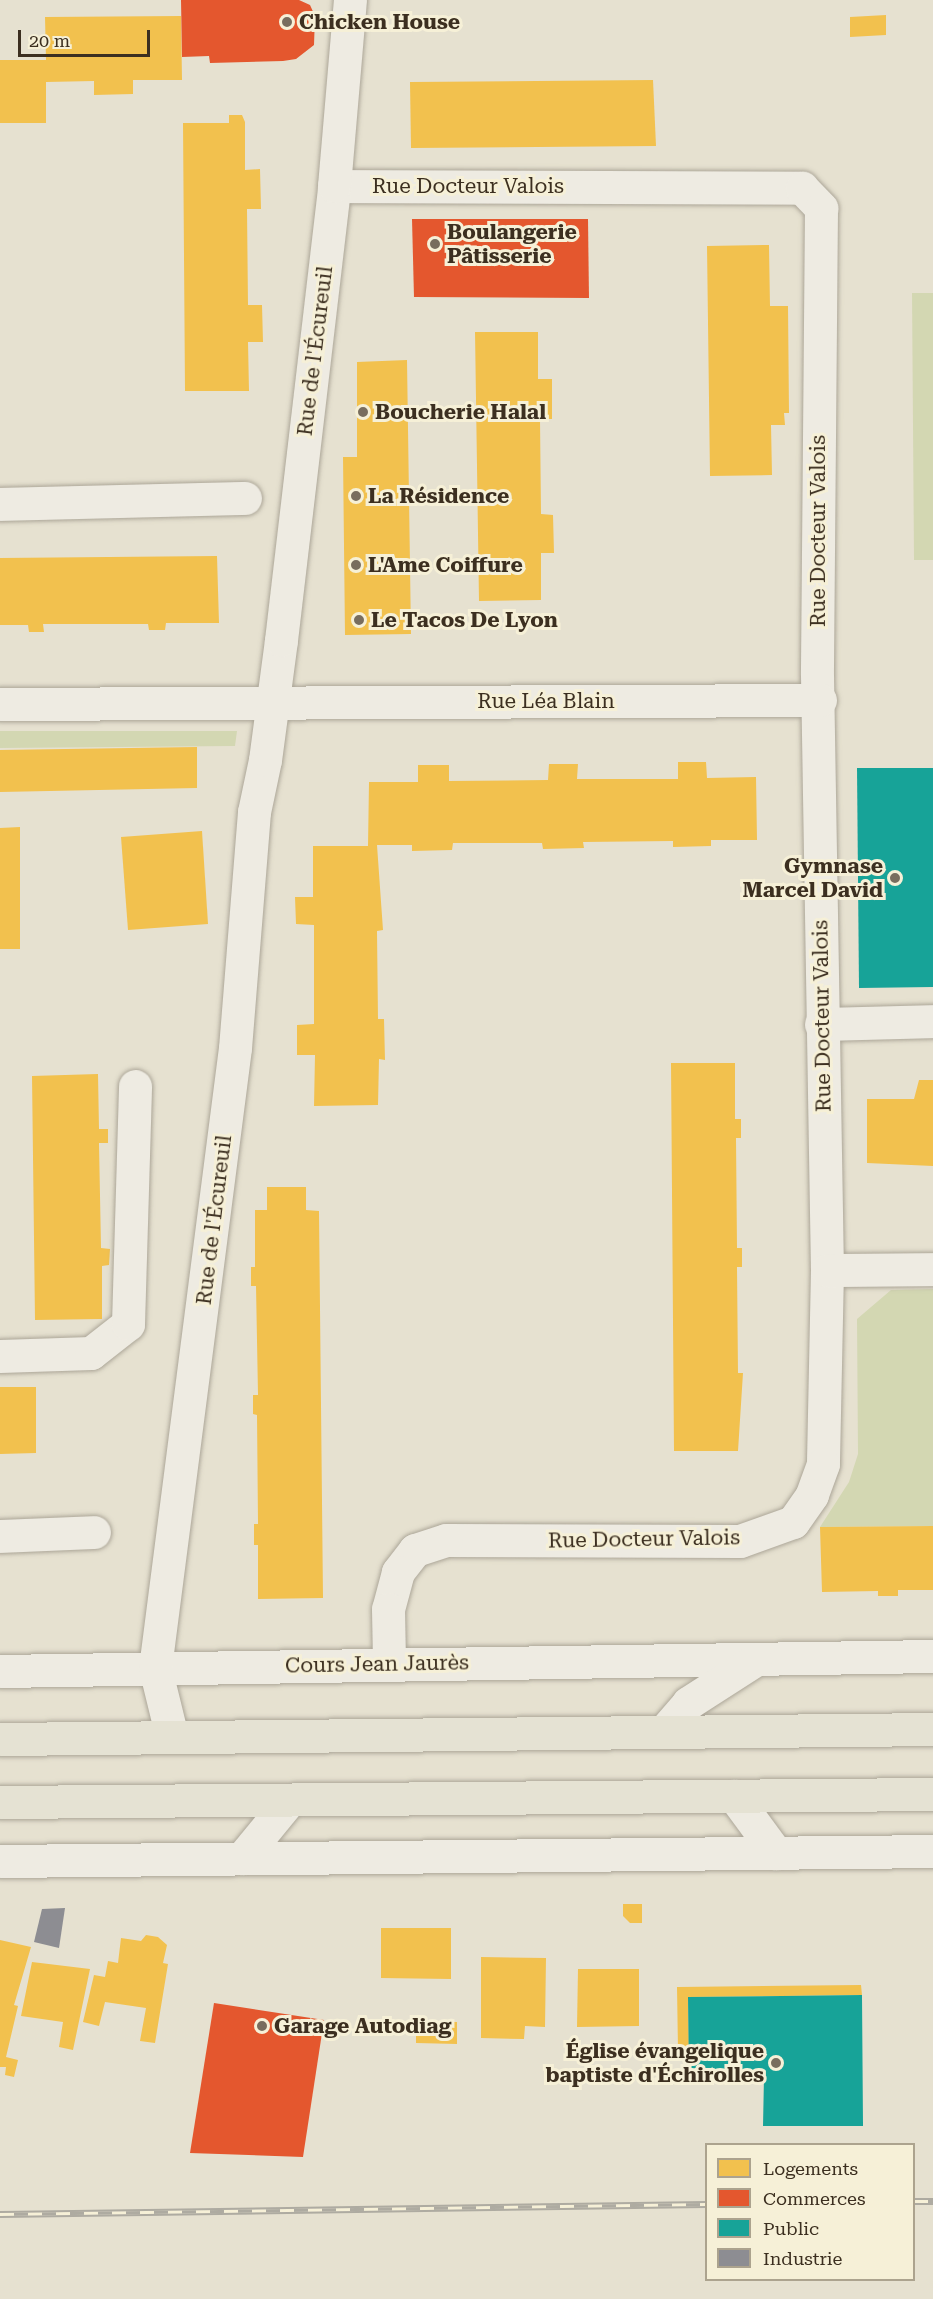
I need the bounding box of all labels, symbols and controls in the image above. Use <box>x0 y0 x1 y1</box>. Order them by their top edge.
place label: Chicken House <box>299 9 460 35</box>
marker: Chicken House <box>280 15 294 29</box>
scale bar <box>21 18 153 56</box>
text: 20 m <box>29 30 70 51</box>
street label: Rue Docteur Valois <box>372 173 564 199</box>
place label: Boulangerie Pâtisserie <box>447 219 577 269</box>
marker: Boulangerie Pâtisserie <box>428 237 442 251</box>
street label: Rue de l'Écureuil <box>292 265 338 437</box>
place label: Boucherie Halal <box>375 399 546 425</box>
marker: Boucherie Halal <box>356 405 370 419</box>
street label: Rue Docteur Valois <box>805 435 831 627</box>
place label: La Résidence <box>368 483 509 509</box>
marker: La Résidence <box>349 489 363 503</box>
place label: L'Ame Coiffure <box>368 552 523 578</box>
marker: L'Ame Coiffure <box>349 558 363 572</box>
place label: Le Tacos De Lyon <box>371 607 558 633</box>
marker: Le Tacos De Lyon <box>352 613 366 627</box>
street label: Rue Léa Blain <box>477 688 615 714</box>
place label: Gymnase Marcel David <box>742 853 883 903</box>
marker: Gymnase Marcel David <box>888 871 902 885</box>
street label: Rue Docteur Valois <box>808 920 836 1112</box>
street label: Rue de l'Écureuil <box>191 1134 237 1306</box>
street label: Rue Docteur Valois <box>548 1525 740 1553</box>
street label: Cours Jean Jaurès <box>285 1650 469 1678</box>
place label: Garage Autodiag <box>274 2013 452 2039</box>
marker: Garage Autodiag <box>255 2019 269 2033</box>
place label: Église évangelique baptiste d'Échirolles <box>545 2038 764 2088</box>
marker: Église évangelique baptiste d'Échirolles <box>769 2056 783 2070</box>
legend <box>705 2143 915 2281</box>
text: Logements <box>763 2158 858 2179</box>
text: Commerces <box>763 2188 865 2209</box>
text: Public <box>763 2218 819 2239</box>
text: Industrie <box>763 2248 842 2269</box>

